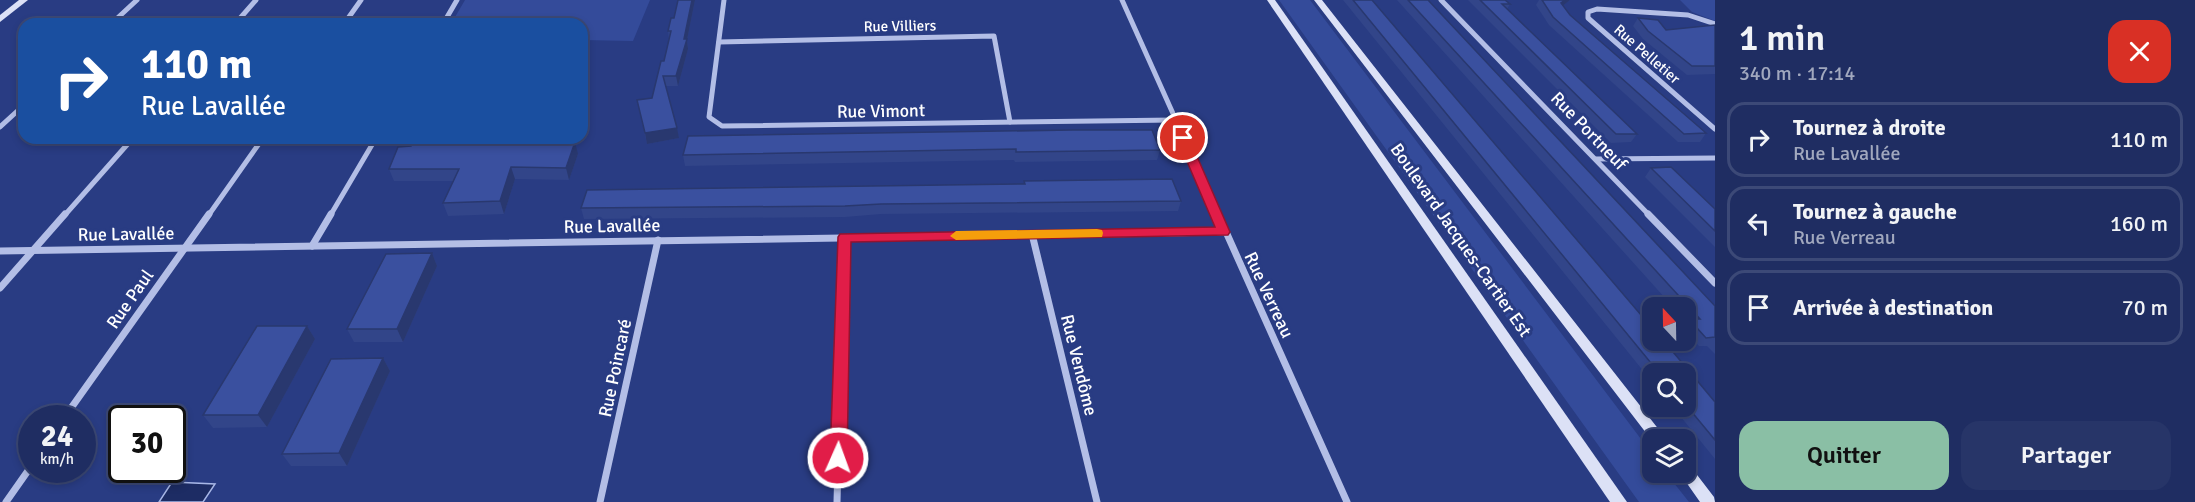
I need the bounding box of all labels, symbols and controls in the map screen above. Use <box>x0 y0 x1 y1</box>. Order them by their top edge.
street label: Rue Villiers <box>864 16 937 36</box>
text: 1 min <box>1739 16 1825 61</box>
street label: Rue Pelletier <box>1610 20 1684 88</box>
button: close <box>2108 20 2171 83</box>
text: 110 m <box>141 39 252 90</box>
icon: right <box>42 42 120 120</box>
text: 340 m · 17:14 <box>1739 61 1855 86</box>
street label: Rue Portneuf <box>1546 87 1632 175</box>
text: Rue Lavallée <box>141 90 286 123</box>
street label: Rue Vimont <box>837 99 925 123</box>
pin <box>1157 112 1208 163</box>
text: Tournez à droite <box>1793 114 1946 141</box>
icon: arrive <box>1166 121 1199 154</box>
icon: right <box>1742 123 1775 156</box>
text: 110 m <box>2110 126 2168 153</box>
street label: Boulevard Jacques-Cartier Est <box>1386 139 1536 341</box>
text: Rue Lavallée <box>1793 141 1901 166</box>
text: Tournez à gauche <box>1793 198 1957 225</box>
icon: left <box>1742 207 1775 240</box>
text: 160 m <box>2110 210 2168 237</box>
street label: Rue Lavallée <box>563 214 661 238</box>
street label: Rue Lavallée <box>77 222 175 246</box>
text: Rue Verreau <box>1793 225 1896 250</box>
street label: Rue Verreau <box>1239 248 1299 342</box>
street label: Rue Paul <box>102 265 158 333</box>
icon: arrive <box>1742 291 1775 324</box>
text: Arrivée à destination <box>1793 294 1993 321</box>
text: 70 m <box>2122 294 2168 321</box>
north arrow <box>1642 297 1696 351</box>
map controls <box>1642 297 1696 483</box>
street label: Rue Vendôme <box>1056 312 1102 418</box>
street label: Rue Poincaré <box>594 317 636 419</box>
button: search <box>1642 363 1696 417</box>
speed limit sign: 30 <box>108 405 186 483</box>
text: 24 <box>41 418 73 455</box>
button: Quitter <box>1739 421 1949 490</box>
button: Partager <box>1961 421 2171 490</box>
position arrow <box>806 426 870 490</box>
button: layers <box>1642 429 1696 483</box>
text: km/h <box>40 450 74 468</box>

